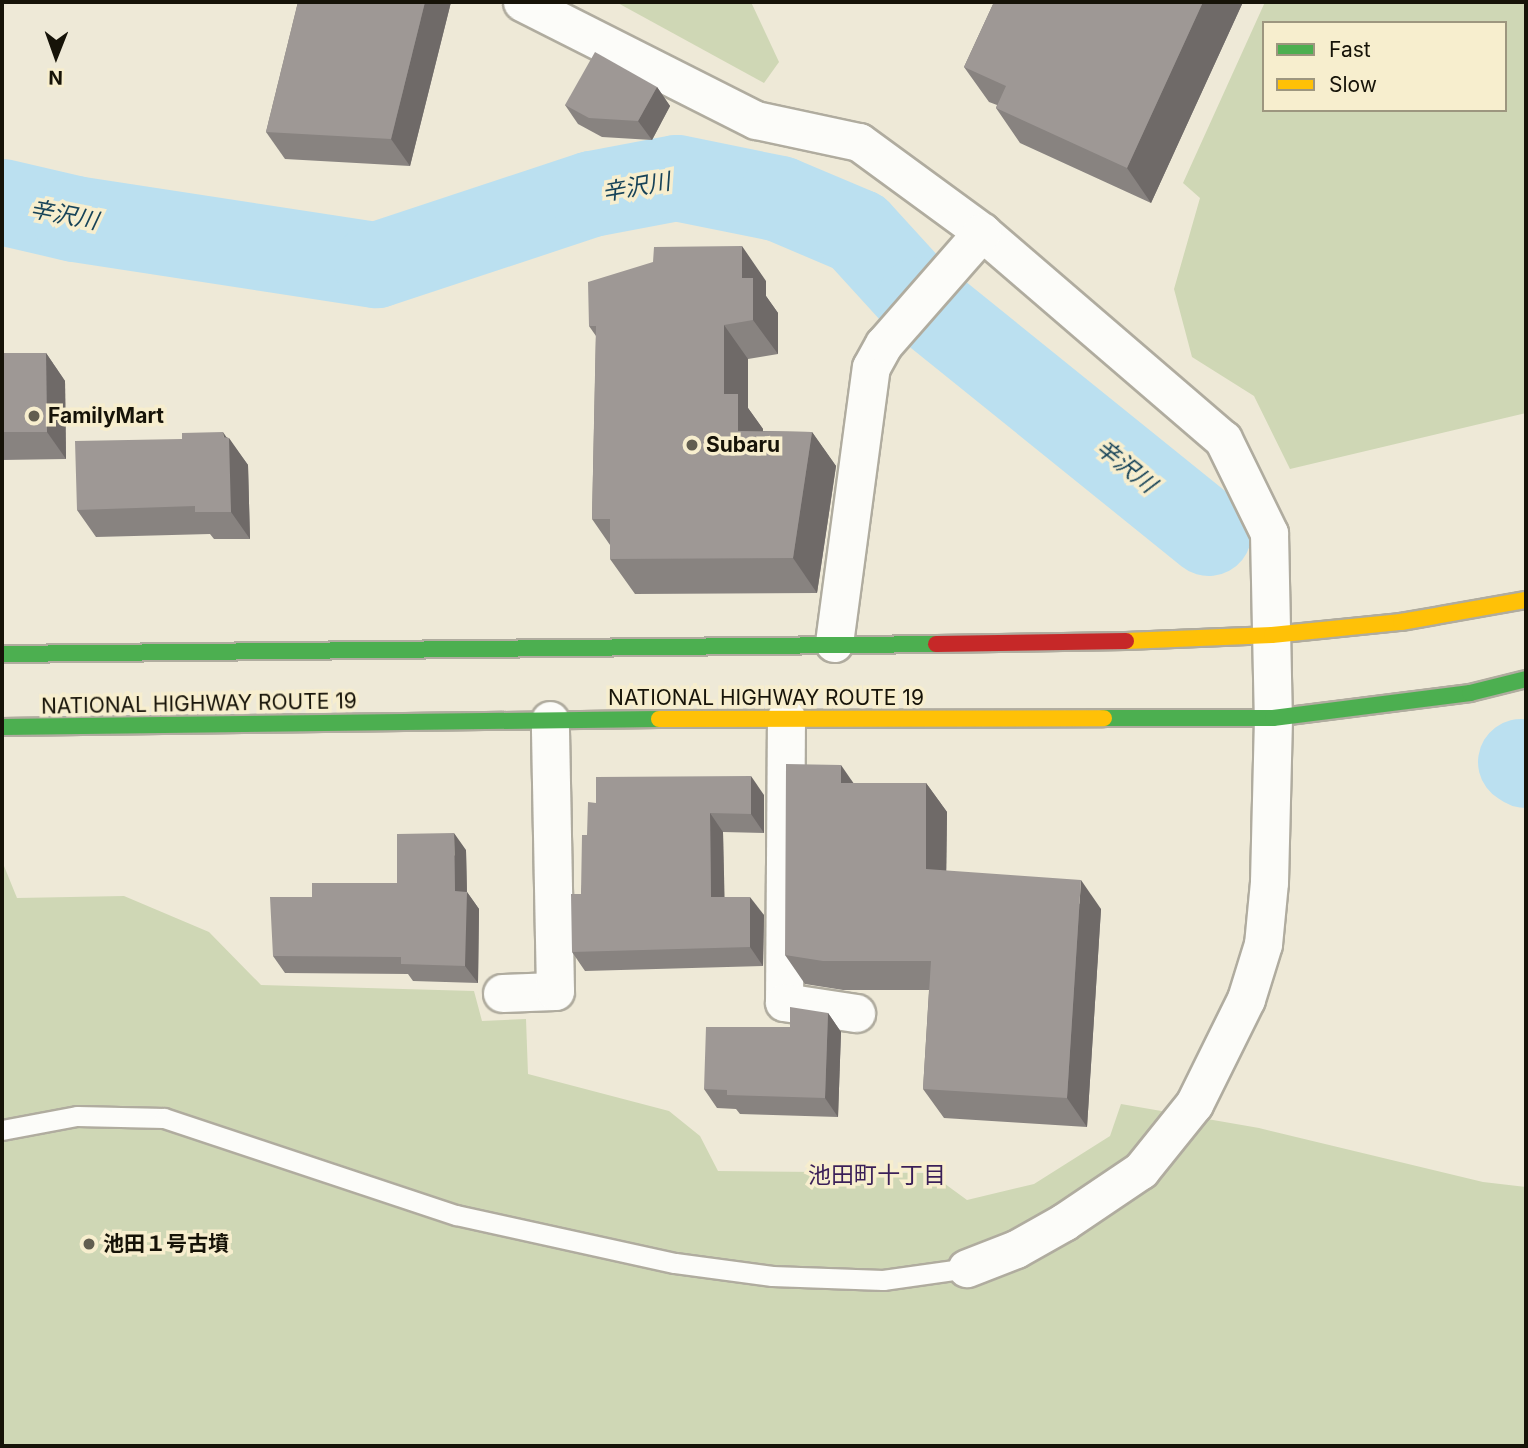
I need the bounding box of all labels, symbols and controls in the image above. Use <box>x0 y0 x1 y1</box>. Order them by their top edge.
north arrow <box>21 21 91 91</box>
legend <box>1262 21 1507 112</box>
text: Fast <box>1329 37 1371 62</box>
text: N <box>48 66 63 89</box>
text: Slow <box>1329 72 1377 97</box>
water label: 辛沢川 <box>600 167 672 207</box>
water label: 辛沢川 <box>28 195 100 235</box>
place label: FamilyMart <box>48 403 164 429</box>
marker: FamilyMart <box>26 408 42 424</box>
place label: Subaru <box>706 432 780 458</box>
water label: 辛沢川 <box>1091 434 1161 498</box>
marker: Subaru <box>684 437 700 453</box>
street label: NATIONAL HIGHWAY ROUTE 19 <box>608 685 924 711</box>
street label: NATIONAL HIGHWAY ROUTE 19 <box>41 689 357 719</box>
district label: 池田町十丁目 <box>808 1161 946 1189</box>
place label: 池田１号古墳 <box>103 1231 229 1257</box>
marker: 池田１号古墳 <box>81 1236 97 1252</box>

